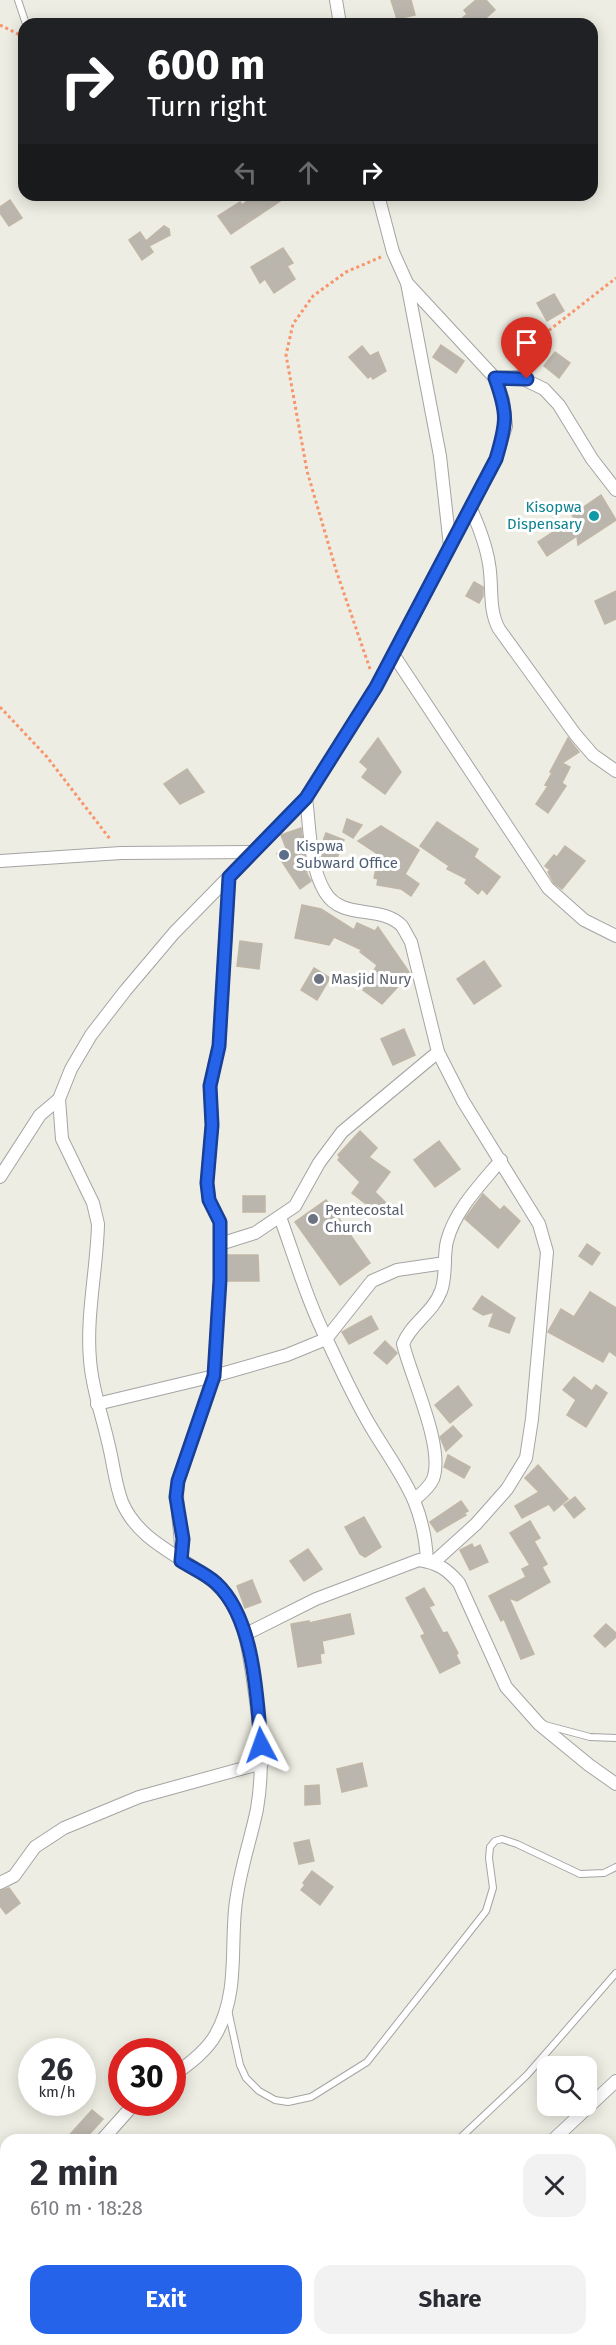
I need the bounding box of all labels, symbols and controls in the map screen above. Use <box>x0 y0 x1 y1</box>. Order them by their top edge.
text: 600 m <box>147 40 265 90</box>
icon: right <box>48 42 126 120</box>
text: Turn right <box>147 91 267 123</box>
icon: left <box>229 156 262 189</box>
icon: ahead <box>292 156 325 189</box>
icon: right <box>355 156 388 189</box>
pin <box>501 317 552 379</box>
icon: arrive <box>510 326 543 359</box>
place label: Kisopwa Dispensary <box>507 498 583 533</box>
marker: Kisopwa Dispensary <box>587 509 601 523</box>
place label: Kispwa Subward Office <box>296 837 398 872</box>
marker: Kispwa Subward Office <box>277 848 291 862</box>
place label: Masjid Nury <box>331 970 412 988</box>
marker: Masjid Nury <box>312 972 326 986</box>
place label: Pentecostal Church <box>325 1201 405 1236</box>
marker: Pentecostal Church <box>306 1212 320 1226</box>
position arrow <box>229 1713 293 1777</box>
speed limit sign: 30 <box>108 2038 186 2116</box>
text: 26 <box>41 2052 73 2088</box>
map controls <box>537 2056 597 2116</box>
button: search <box>537 2056 597 2116</box>
text: km/h <box>38 2083 76 2101</box>
text: 2 min <box>30 2151 119 2195</box>
button: close <box>523 2154 586 2217</box>
text: 610 m · 18:28 <box>30 2196 143 2220</box>
button: Exit <box>30 2265 302 2334</box>
button: Share <box>314 2265 586 2334</box>

